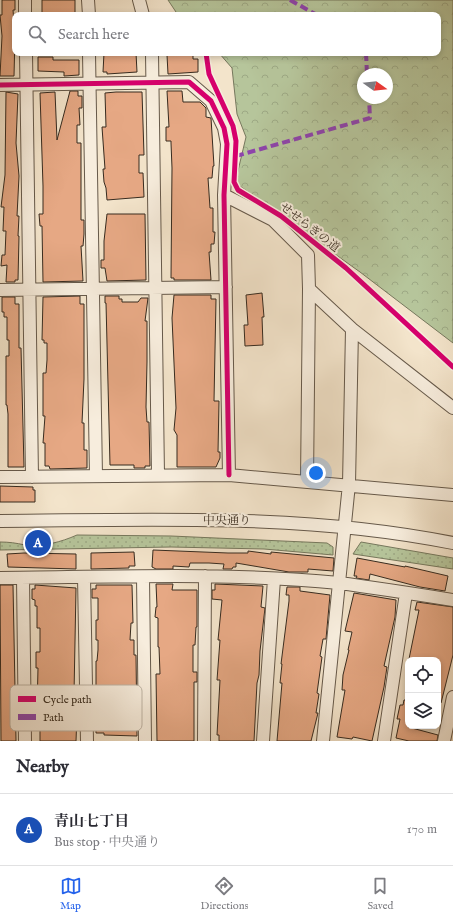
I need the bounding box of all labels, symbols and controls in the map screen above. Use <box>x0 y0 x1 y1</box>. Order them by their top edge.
search box <box>12 12 441 56</box>
icon: search <box>26 23 48 45</box>
text: Search here <box>58 25 129 44</box>
north arrow <box>357 68 393 104</box>
street label: せせらぎの道 <box>277 199 343 255</box>
your location <box>306 463 326 483</box>
street label: 中央通り <box>203 513 251 528</box>
pin: A <box>25 528 51 558</box>
map controls <box>405 657 441 729</box>
button: locate <box>405 657 441 693</box>
legend <box>10 685 142 731</box>
text: Cycle path <box>43 693 92 707</box>
button: layers <box>405 693 441 729</box>
text: Path <box>43 711 64 725</box>
text: Nearby <box>16 757 69 778</box>
text: 青山七丁目 <box>54 812 129 831</box>
text: A <box>25 821 33 838</box>
text: 170 m <box>407 821 437 838</box>
text: Bus stop · 中央通り <box>54 834 160 851</box>
tab: Map <box>60 875 82 913</box>
tab: Directions <box>201 875 248 913</box>
tab: Saved <box>367 875 393 913</box>

